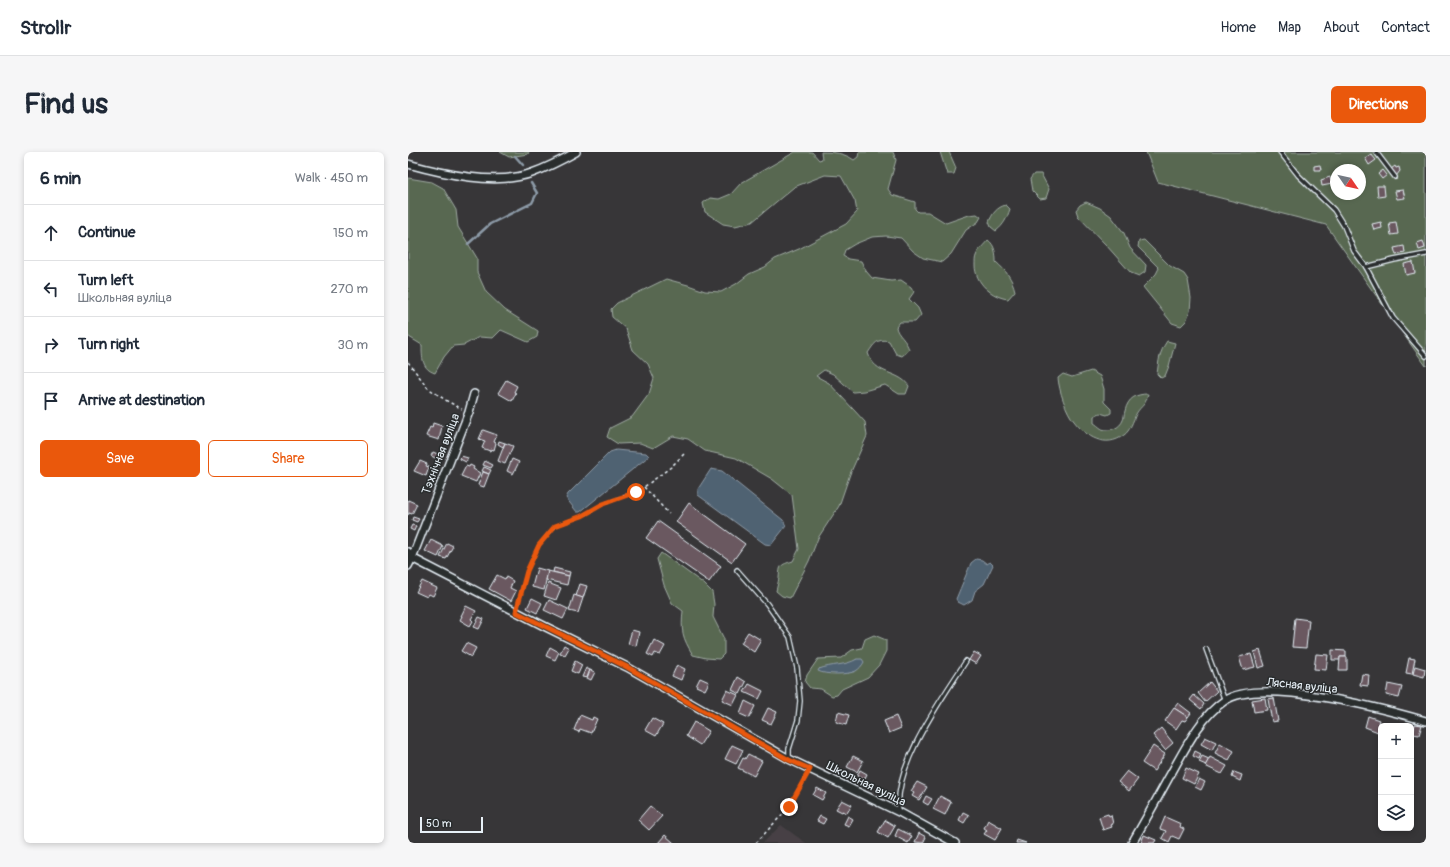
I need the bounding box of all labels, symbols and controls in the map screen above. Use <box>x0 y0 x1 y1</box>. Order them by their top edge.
text: Strollr <box>20 16 71 40</box>
text: Home <box>1221 19 1256 36</box>
text: Map <box>1278 19 1301 36</box>
text: About <box>1323 19 1359 36</box>
text: Contact <box>1381 19 1430 36</box>
button: Directions <box>1331 86 1426 123</box>
text: Find us <box>24 87 108 122</box>
north arrow <box>1330 164 1366 200</box>
text: 6 min <box>40 168 81 189</box>
text: Walk · 450 m <box>295 170 368 186</box>
icon: ahead <box>40 222 62 244</box>
text: Continue <box>78 223 136 242</box>
text: 150 m <box>333 225 368 241</box>
text: Turn left <box>78 271 134 290</box>
icon: left <box>40 278 62 300</box>
text: 270 m <box>331 281 368 297</box>
text: Школьная вуліца <box>78 290 172 306</box>
icon: right <box>40 334 62 356</box>
text: Turn right <box>78 335 139 354</box>
text: 30 m <box>338 337 368 353</box>
icon: arrive <box>40 390 62 412</box>
text: Arrive at destination <box>78 391 205 410</box>
street label: Тэхнічная вуліца <box>419 411 464 497</box>
button: Save <box>40 440 200 477</box>
button: Share <box>208 440 368 477</box>
route start <box>627 483 645 501</box>
street label: Лясная вуліца <box>1265 675 1339 697</box>
map controls <box>1378 723 1414 831</box>
button: + <box>1378 723 1414 759</box>
street label: Школьная вуліца <box>824 758 909 810</box>
button: − <box>1378 759 1414 795</box>
button: layers <box>1378 795 1414 831</box>
route end <box>780 798 798 816</box>
scale bar <box>420 815 483 834</box>
text: 50 m <box>426 817 452 830</box>

